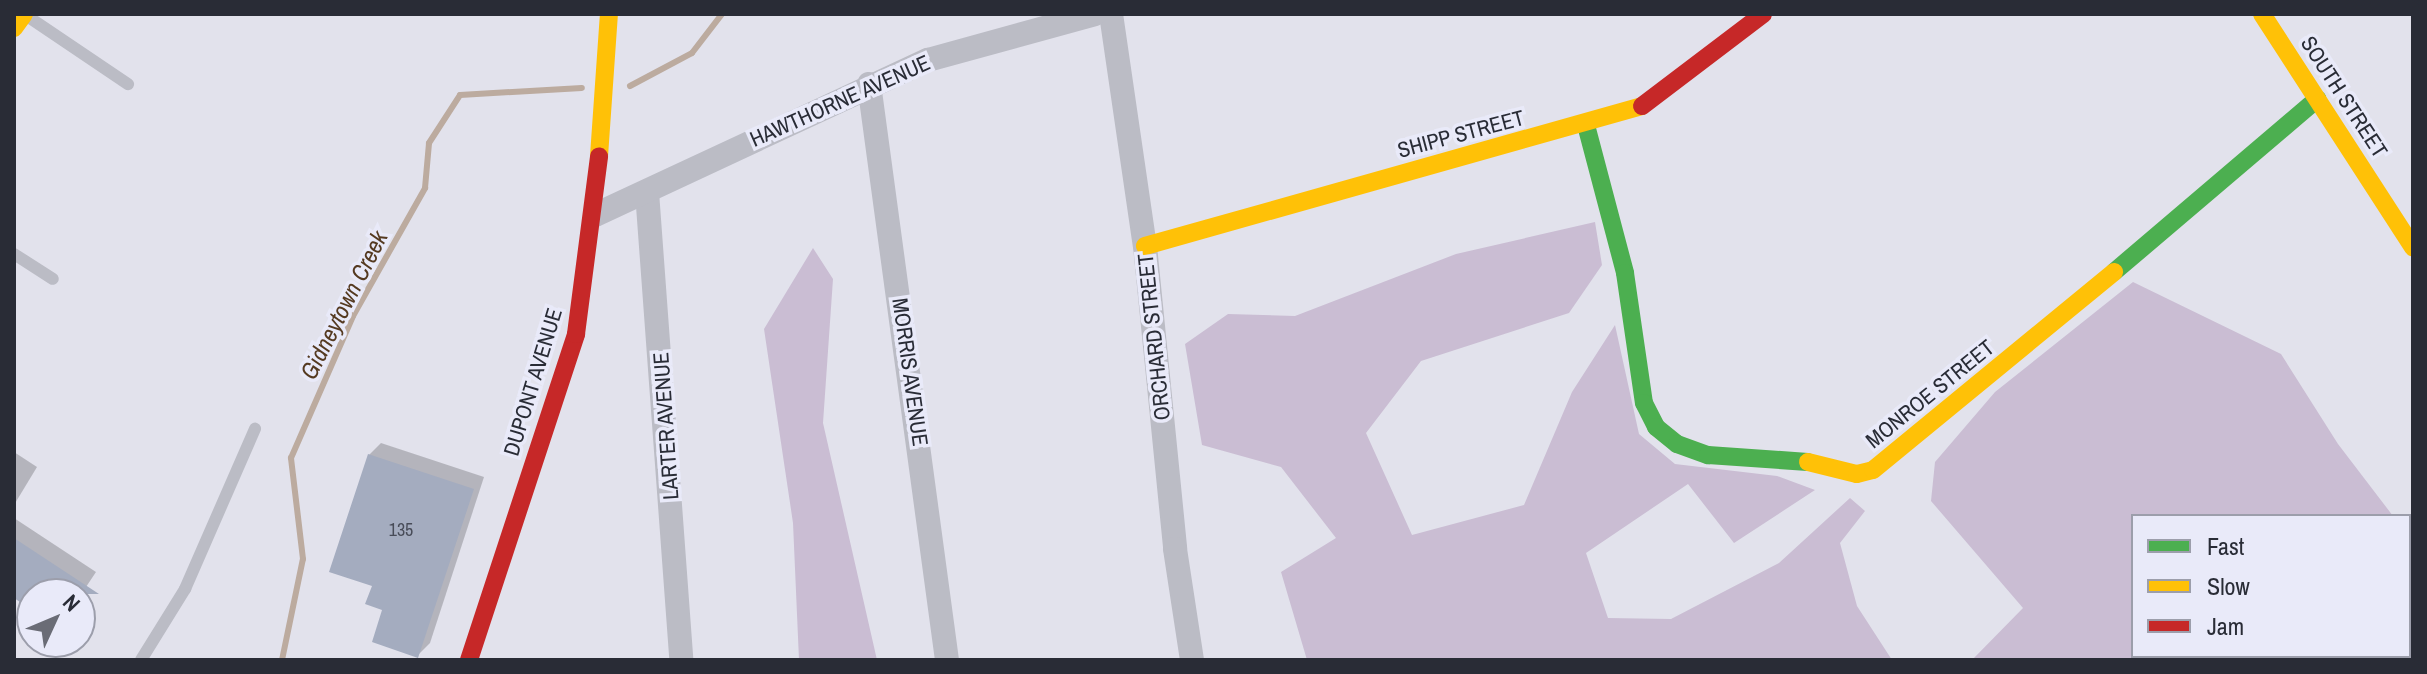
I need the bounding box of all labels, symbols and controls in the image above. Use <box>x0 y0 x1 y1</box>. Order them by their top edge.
street label: SOUTH STREET <box>2295 31 2393 163</box>
street label: HAWTHORNE AVENUE <box>745 49 935 153</box>
street label: SHIPP STREET <box>1395 104 1527 164</box>
water label: Gidneytown Creek <box>294 226 394 384</box>
street label: ORCHARD STREET <box>1132 252 1176 422</box>
street label: MORRIS AVENUE <box>886 296 934 448</box>
street label: DUPONT AVENUE <box>498 304 568 460</box>
street label: MONROE STREET <box>1861 334 1999 454</box>
street label: LARTER AVENUE <box>648 351 684 501</box>
legend <box>2131 514 2411 658</box>
house number: 135 <box>389 519 413 541</box>
text: Fast <box>2207 530 2244 562</box>
text: Slow <box>2207 570 2250 602</box>
north arrow <box>16 578 96 658</box>
text: N <box>57 588 87 618</box>
text: Jam <box>2207 610 2244 642</box>

